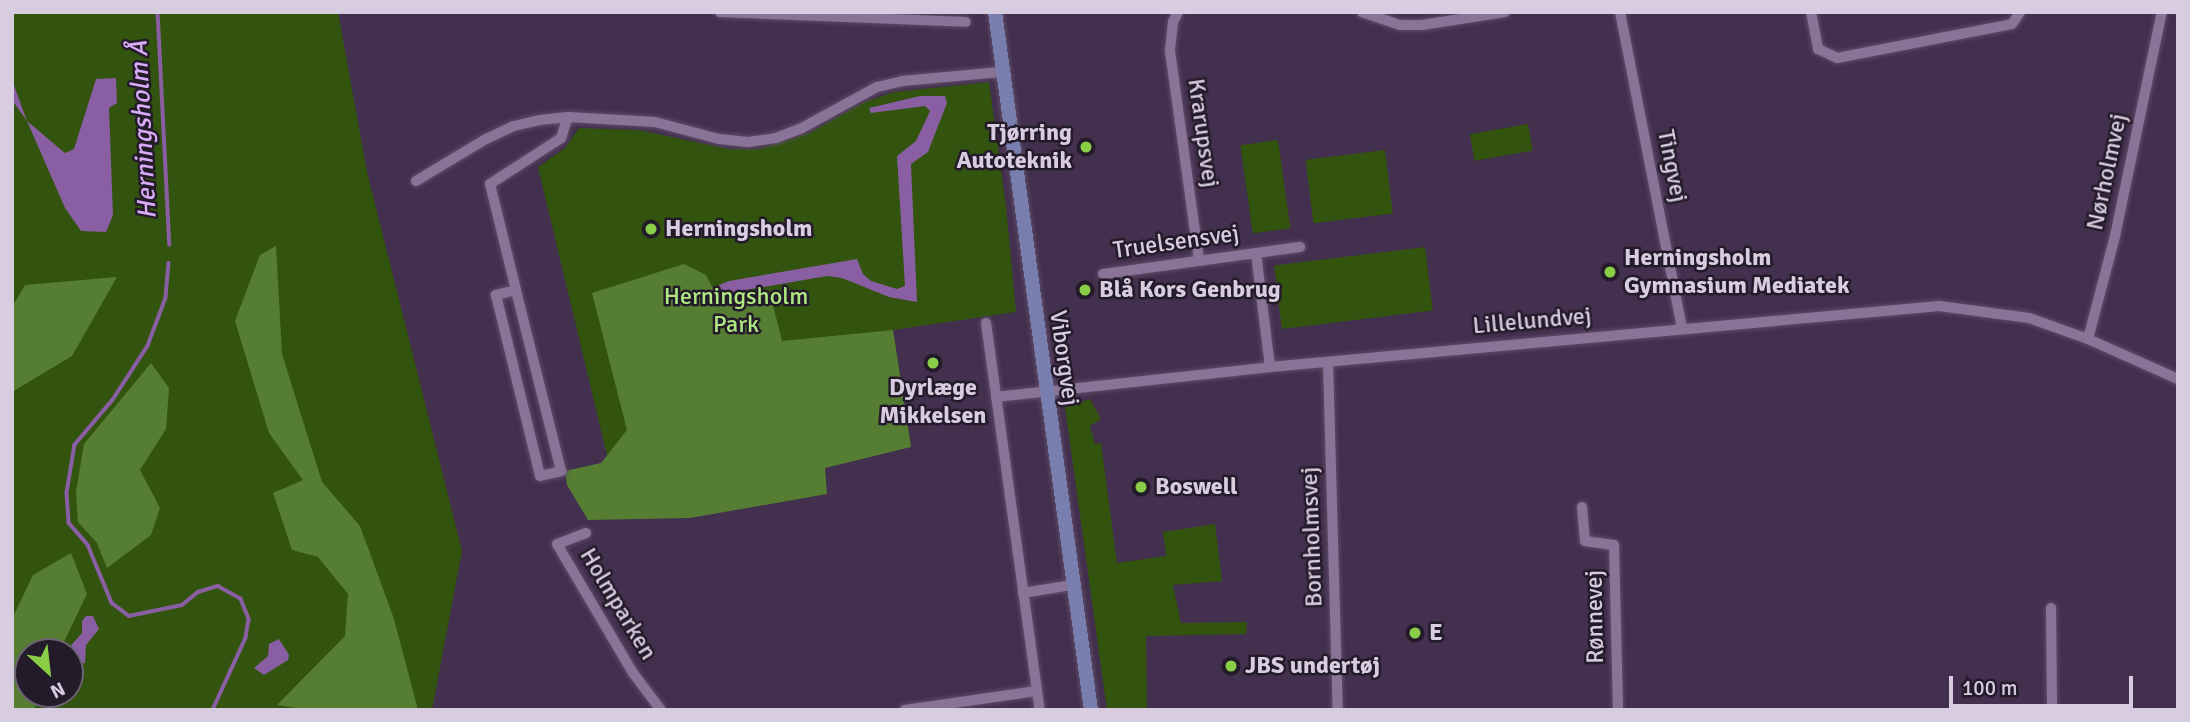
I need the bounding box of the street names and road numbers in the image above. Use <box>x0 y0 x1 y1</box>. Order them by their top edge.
street label: Krarupsvej <box>1181 77 1225 189</box>
street label: Nørholmvej <box>2081 111 2133 233</box>
street label: Tingvej <box>1651 127 1693 205</box>
street label: Truelsensvej <box>1111 219 1241 265</box>
street label: Lillelundvej <box>1471 301 1593 341</box>
street label: Viborgvej <box>1043 308 1085 408</box>
street label: Bornholmsvej <box>1295 466 1329 608</box>
street label: Holmparken <box>573 543 663 665</box>
street label: Rønnevej <box>1580 570 1610 664</box>

